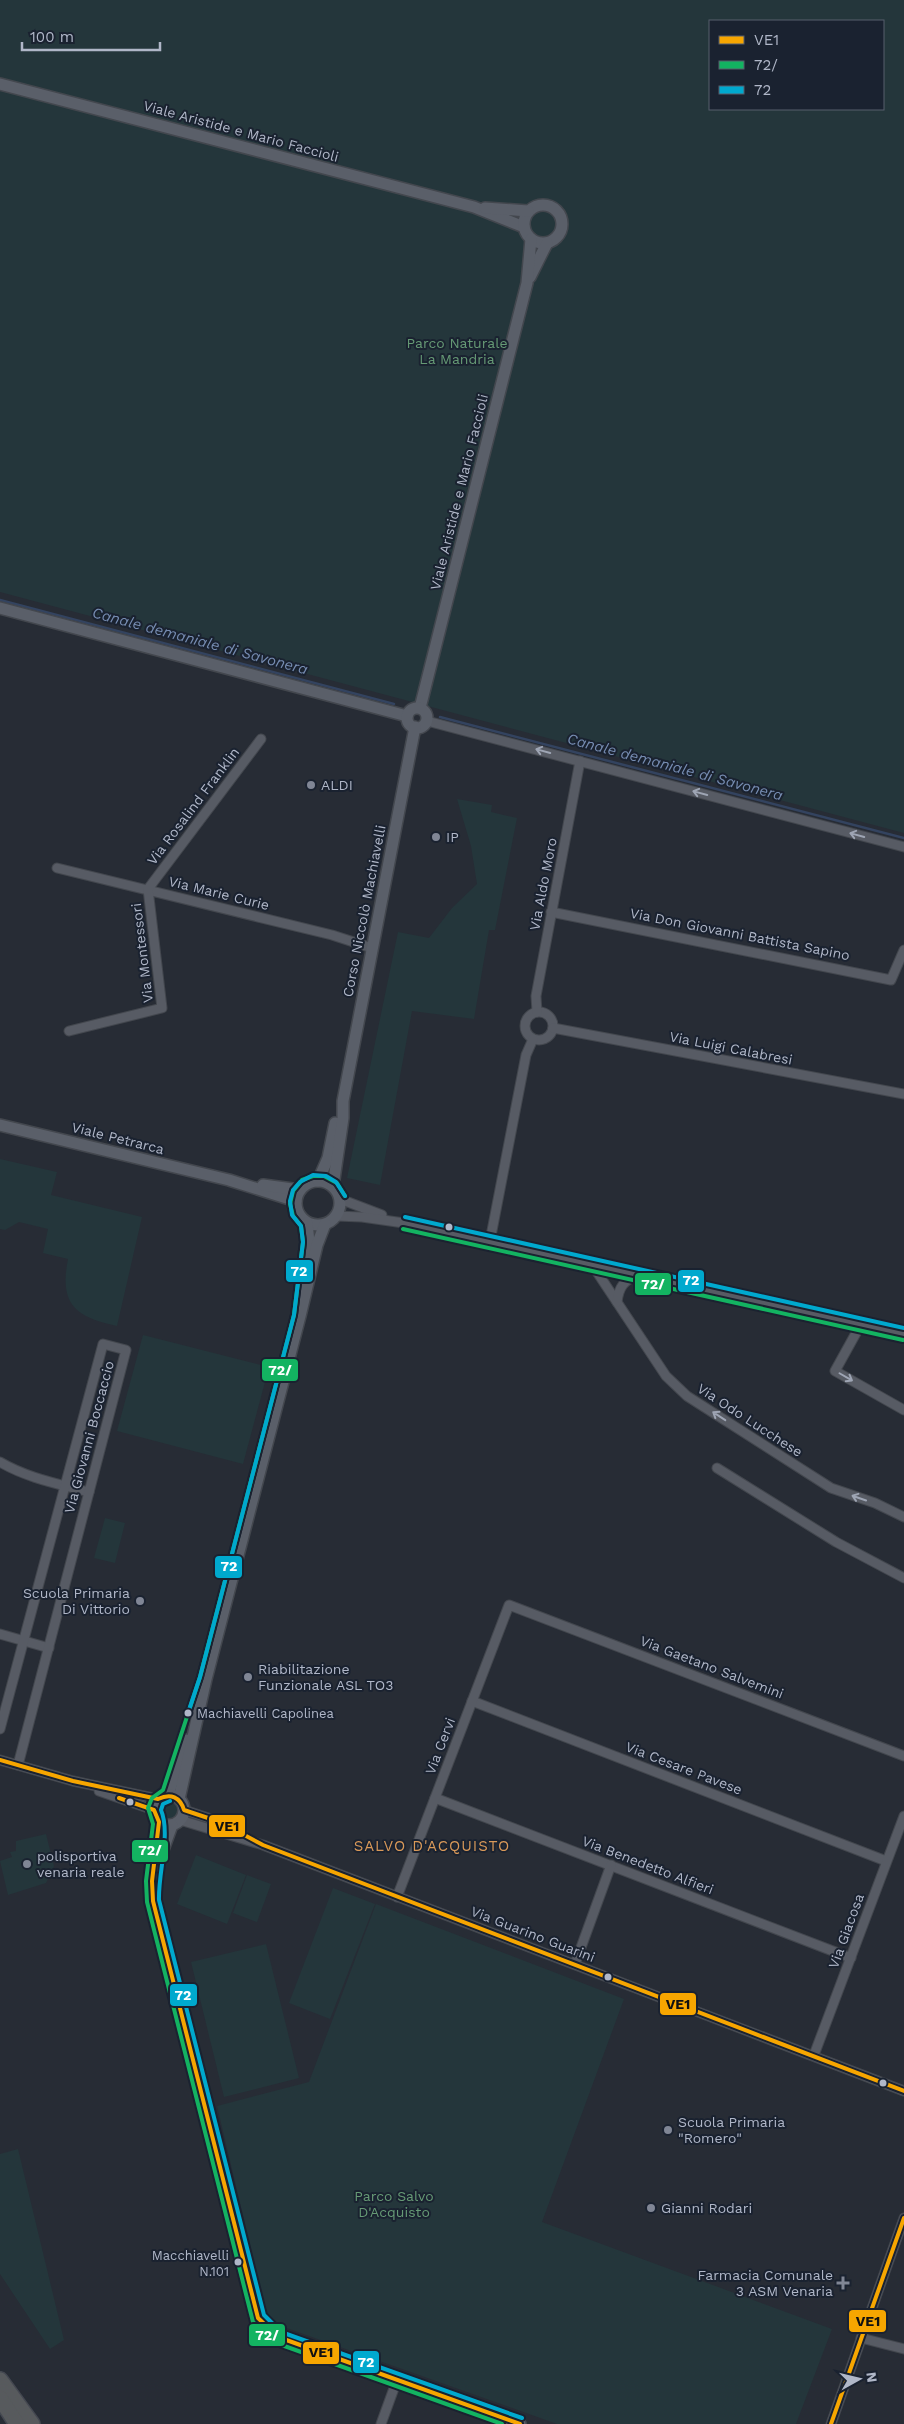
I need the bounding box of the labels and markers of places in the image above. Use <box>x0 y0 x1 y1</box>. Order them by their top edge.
place label: ALDI <box>321 777 353 793</box>
marker: ALDI <box>305 779 317 791</box>
place label: IP <box>446 829 459 845</box>
marker: IP <box>430 831 442 843</box>
unlabelled marker <box>444 1222 454 1232</box>
place label: Scuola Primaria Di Vittorio <box>23 1585 130 1617</box>
marker: Scuola Primaria Di Vittorio <box>134 1595 146 1607</box>
place label: Riabilitazione Funzionale ASL TO3 <box>258 1661 393 1693</box>
marker: Riabilitazione Funzionale ASL TO3 <box>242 1671 254 1683</box>
place label: Machiavelli Capolinea <box>197 1706 335 1721</box>
marker: Machiavelli Capolinea <box>183 1708 193 1718</box>
unlabelled marker <box>125 1797 135 1807</box>
place label: polisportiva venaria reale <box>37 1848 125 1880</box>
marker: polisportiva venaria reale <box>21 1858 33 1870</box>
unlabelled marker <box>603 1972 613 1982</box>
unlabelled marker <box>878 2078 888 2088</box>
place label: Scuola Primaria "Romero" <box>678 2114 785 2146</box>
marker: Scuola Primaria "Romero" <box>662 2124 674 2136</box>
place label: Gianni Rodari <box>661 2200 752 2216</box>
marker: Gianni Rodari <box>645 2202 657 2214</box>
place label: Macchiavelli N.101 <box>152 2248 229 2279</box>
marker: Macchiavelli N.101 <box>233 2257 243 2267</box>
place label: Farmacia Comunale 3 ASM Venaria <box>697 2267 833 2299</box>
marker: Farmacia Comunale 3 ASM Venaria <box>837 2277 849 2289</box>

